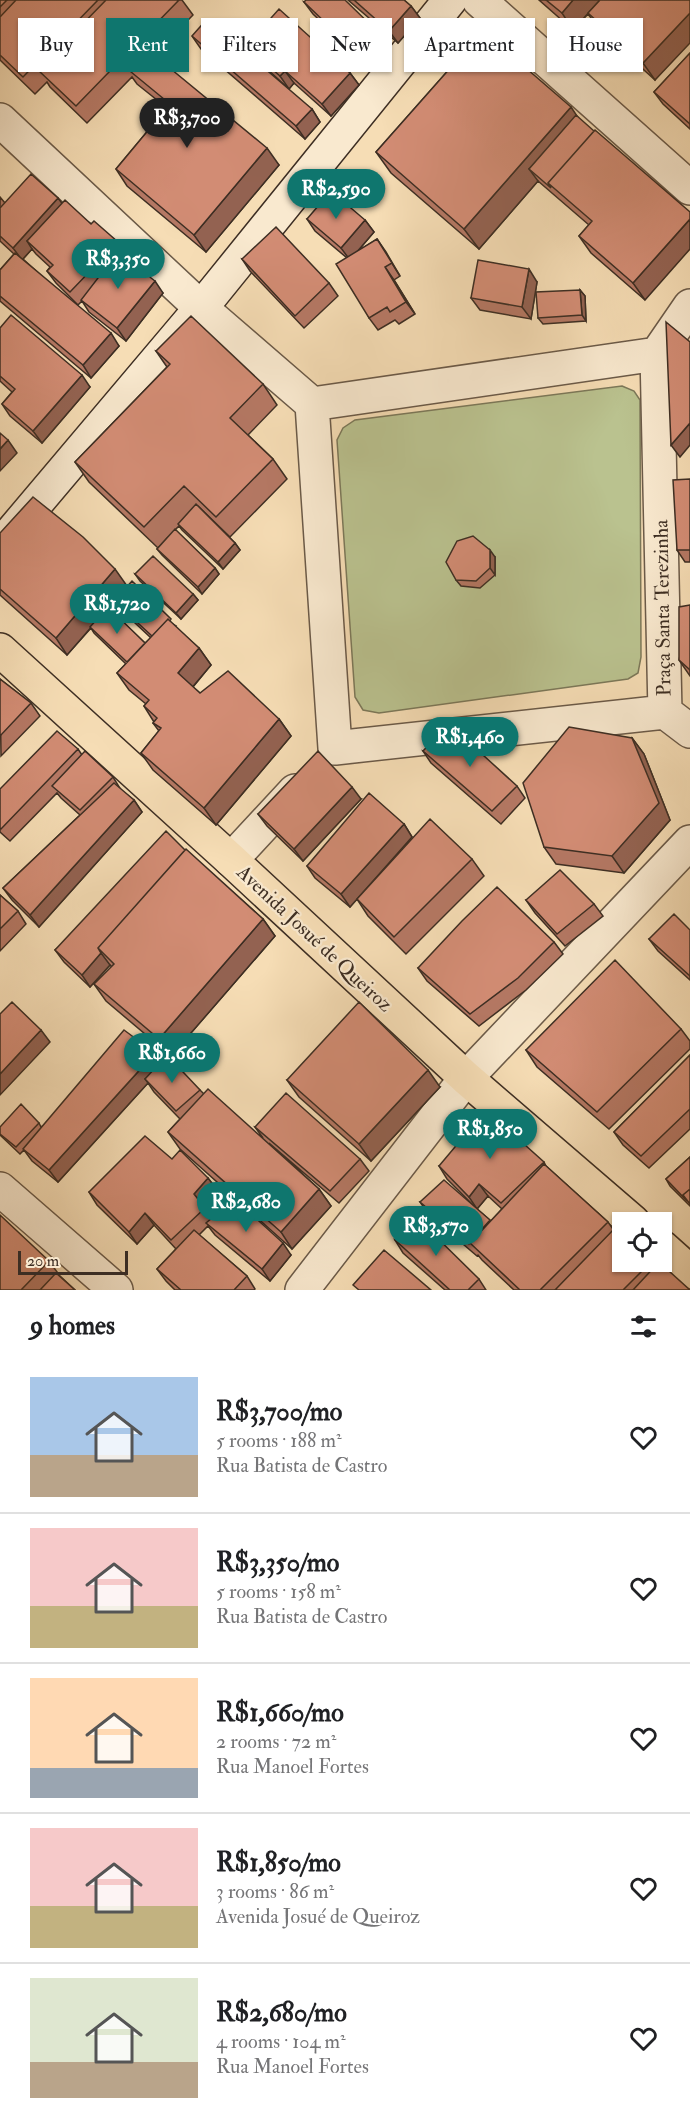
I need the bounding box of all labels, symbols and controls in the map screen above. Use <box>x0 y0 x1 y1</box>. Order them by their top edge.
chip: Buy <box>18 18 94 72</box>
chip: Rent <box>106 18 189 72</box>
chip: Filters <box>201 18 298 72</box>
chip: New <box>310 18 392 72</box>
chip: Apartment <box>404 18 535 72</box>
chip: House <box>547 18 643 72</box>
pin: R$3,700 <box>132 98 242 149</box>
text: R$3,700 <box>154 105 220 130</box>
pin: R$2,590 <box>281 169 391 220</box>
text: R$2,590 <box>301 176 371 201</box>
pin: R$3,350 <box>63 239 173 290</box>
text: R$3,350 <box>86 246 150 271</box>
street label: Praça Santa Terezinha <box>648 519 677 697</box>
pin: R$1,720 <box>62 584 172 635</box>
text: R$1,720 <box>84 591 150 616</box>
pin: R$1,460 <box>415 717 525 768</box>
text: R$1,460 <box>435 724 505 749</box>
street label: Avenida Josué de Queiroz <box>231 859 398 1017</box>
pin: R$1,660 <box>117 1033 227 1084</box>
text: R$1,660 <box>138 1040 206 1065</box>
pin: R$1,850 <box>435 1109 545 1160</box>
text: R$1,850 <box>457 1116 523 1141</box>
pin: R$2,680 <box>191 1182 301 1233</box>
text: R$2,680 <box>211 1189 281 1214</box>
pin: R$3,570 <box>381 1206 491 1257</box>
map controls <box>612 1212 672 1272</box>
button: locate <box>612 1212 672 1272</box>
text: R$3,570 <box>403 1213 469 1238</box>
scale bar <box>18 1248 128 1276</box>
text: 20 m <box>27 1251 59 1271</box>
text: 9 homes <box>30 1310 115 1342</box>
icon: filters <box>627 1310 660 1343</box>
text: R$3,700/mo <box>216 1396 342 1428</box>
icon: home <box>78 1401 150 1473</box>
icon: heart <box>627 1421 660 1454</box>
text: 5 rooms · 188 m² <box>216 1428 342 1453</box>
text: Rua Batista de Castro <box>216 1453 387 1478</box>
text: R$3,350/mo <box>216 1547 339 1579</box>
icon: home <box>78 1552 150 1624</box>
icon: heart <box>627 1572 660 1605</box>
text: 5 rooms · 158 m² <box>216 1579 341 1604</box>
text: Rua Batista de Castro <box>216 1604 387 1629</box>
text: R$1,660/mo <box>216 1697 344 1729</box>
icon: home <box>78 1702 150 1774</box>
icon: heart <box>627 1722 660 1755</box>
text: 2 rooms · 72 m² <box>216 1729 336 1754</box>
text: Rua Manoel Fortes <box>216 1754 369 1779</box>
text: R$1,850/mo <box>216 1847 341 1879</box>
icon: home <box>78 1852 150 1924</box>
icon: heart <box>627 1872 660 1905</box>
text: 3 rooms · 86 m² <box>216 1879 334 1904</box>
text: Avenida Josué de Queiroz <box>216 1904 420 1929</box>
text: R$2,680/mo <box>216 1997 347 2029</box>
icon: home <box>78 2002 150 2074</box>
icon: heart <box>627 2022 660 2055</box>
text: 4 rooms · 104 m² <box>216 2029 346 2054</box>
text: Rua Manoel Fortes <box>216 2054 369 2079</box>

